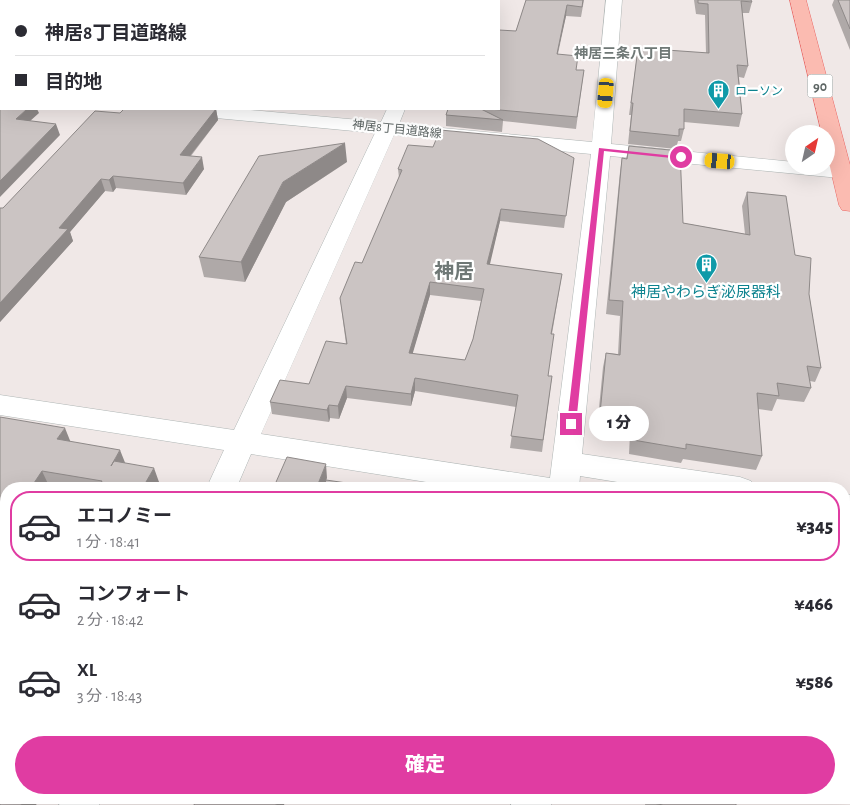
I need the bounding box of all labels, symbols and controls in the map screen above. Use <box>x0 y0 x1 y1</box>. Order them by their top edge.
text: 神居8丁目道路線 <box>45 24 187 43</box>
district label: 神居三条八丁目 <box>574 45 672 61</box>
text: 目的地 <box>45 73 102 92</box>
road number: 90 <box>808 74 832 98</box>
car <box>597 77 614 109</box>
building icon: ローソン <box>707 79 731 110</box>
place label: ローソン <box>735 85 783 97</box>
street label: 神居8丁目道路線 <box>352 117 442 140</box>
north arrow <box>785 125 835 175</box>
map controls <box>785 125 835 175</box>
route start <box>670 146 692 168</box>
car <box>704 152 735 170</box>
building icon: 神居やわらぎ泌尿器科 <box>694 252 718 283</box>
district label: 神居 <box>434 260 474 282</box>
place label: 神居やわらぎ泌尿器科 <box>631 284 781 300</box>
callout: 1 分 <box>588 406 648 442</box>
route end <box>560 413 582 435</box>
text: 1 分 <box>607 415 631 431</box>
icon: car <box>17 504 62 549</box>
text: エコノミー <box>77 507 172 526</box>
text: ¥345 <box>796 517 833 536</box>
text: 1 分 · 18:41 <box>77 534 140 550</box>
icon: car <box>17 582 62 627</box>
text: コンフォート <box>77 585 190 604</box>
text: ¥466 <box>794 595 833 614</box>
text: 2 分 · 18:42 <box>77 612 144 628</box>
icon: car <box>17 660 62 705</box>
text: XL <box>77 661 97 680</box>
text: ¥586 <box>795 673 833 692</box>
text: 3 分 · 18:43 <box>77 688 142 704</box>
button: 確定 <box>15 736 835 794</box>

